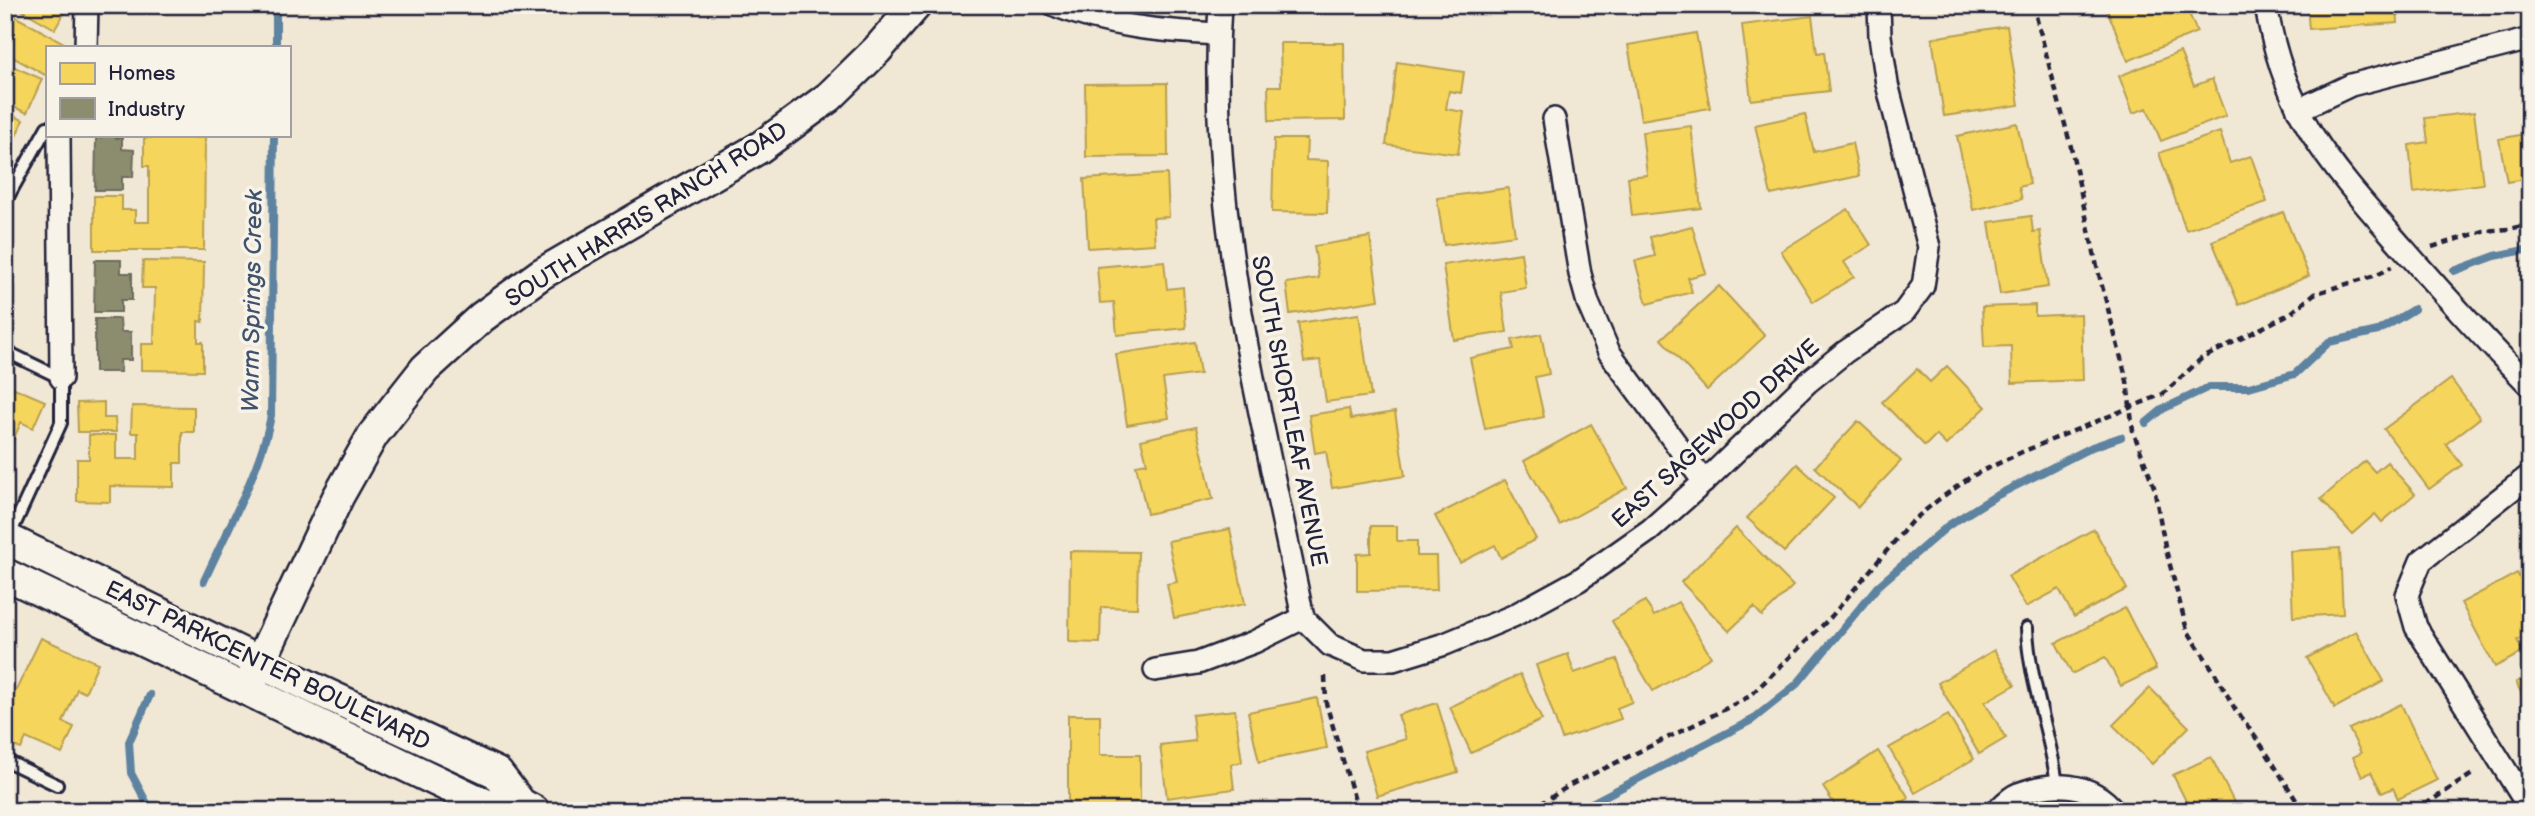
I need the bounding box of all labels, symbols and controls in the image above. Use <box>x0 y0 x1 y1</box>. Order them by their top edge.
legend <box>46 46 290 136</box>
text: Homes <box>108 61 176 86</box>
text: Industry <box>108 97 186 122</box>
street label: SOUTH HARRIS RANCH ROAD <box>500 116 793 313</box>
water label: Warm Springs Creek <box>236 188 269 413</box>
street label: SOUTH SHORTLEAF AVENUE <box>1245 253 1333 569</box>
street label: EAST SAGEWOOD DRIVE <box>1606 333 1825 534</box>
street label: EAST PARKCENTER BOULEVARD <box>101 575 435 757</box>

